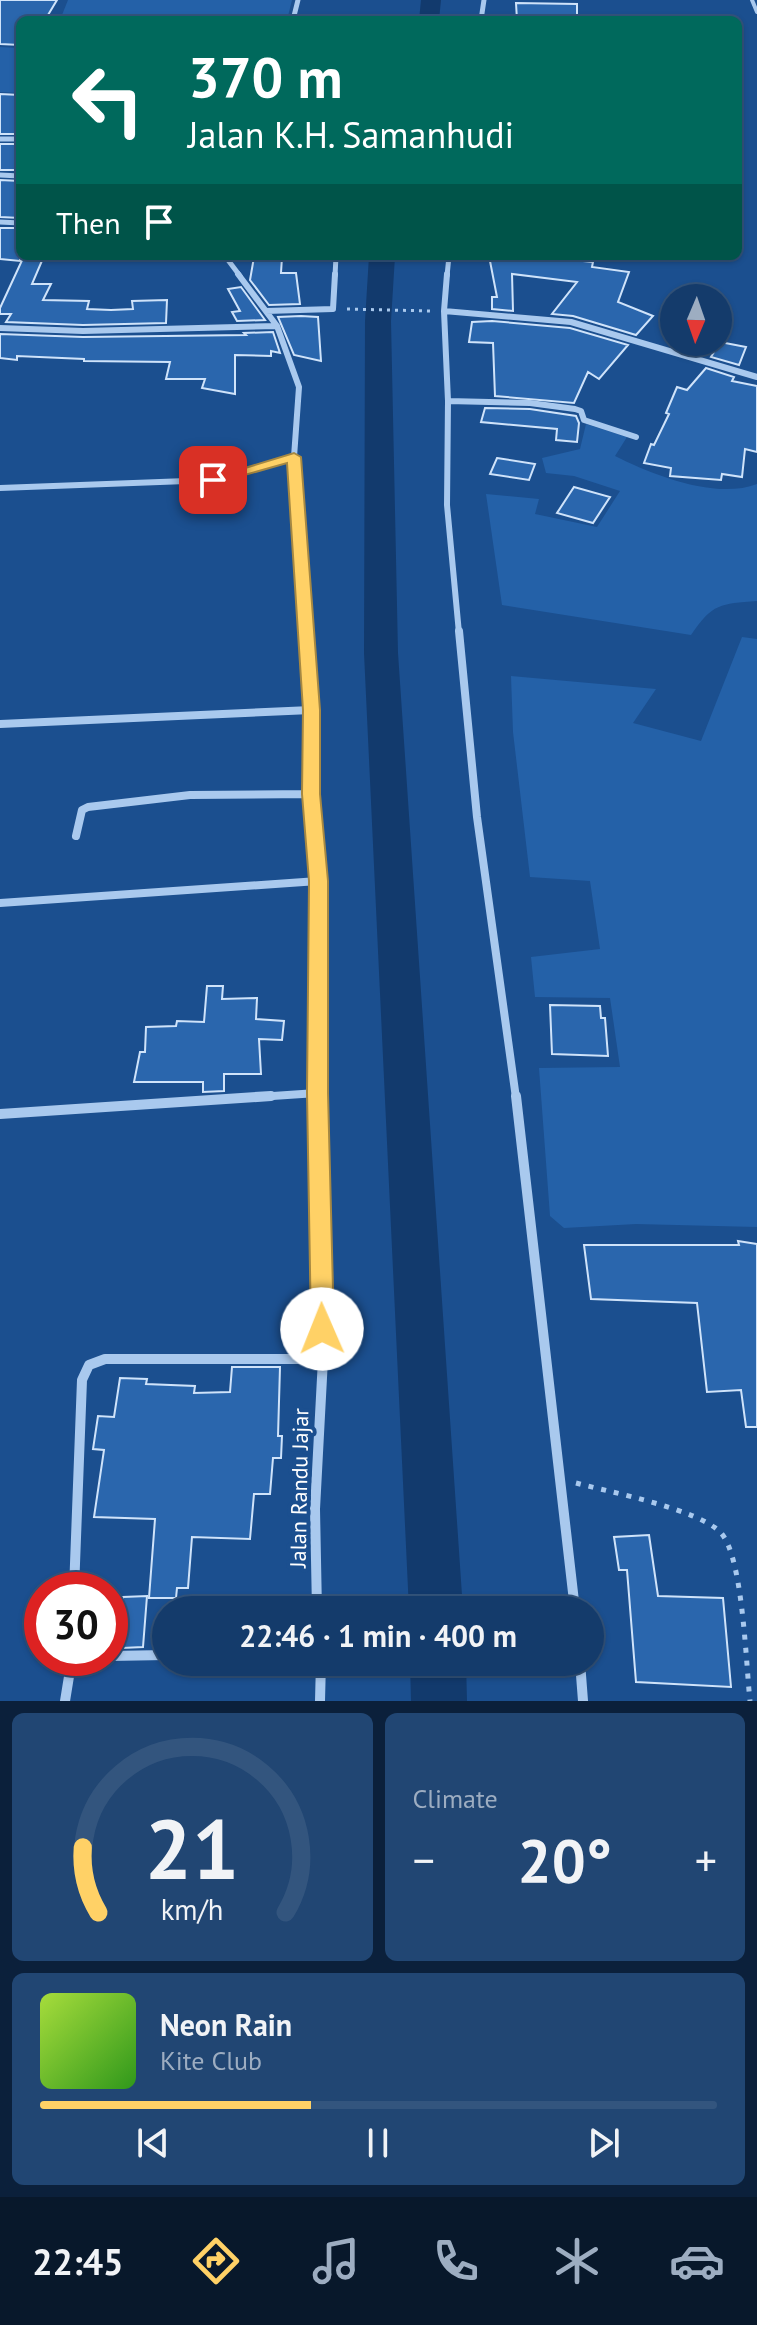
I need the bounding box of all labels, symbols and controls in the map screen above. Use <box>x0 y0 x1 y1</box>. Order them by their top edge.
text: 370 m <box>188 41 343 113</box>
icon: left <box>56 48 160 152</box>
text: Jalan K.H. Samanhudi <box>188 111 514 158</box>
icon: arrive <box>137 200 181 244</box>
text: Then <box>56 203 121 242</box>
north arrow <box>660 284 732 356</box>
map controls <box>660 284 732 356</box>
pin <box>179 446 247 514</box>
icon: arrive <box>191 458 235 502</box>
position arrow <box>280 1287 364 1371</box>
street label: Jalan Randu Jajar <box>284 1407 314 1569</box>
speed limit sign: 30 <box>24 1572 128 1676</box>
text: 22:46 · 1 min · 400 m <box>239 1616 517 1655</box>
text: Climate <box>413 1782 498 1815</box>
text: 21 <box>145 1794 239 1902</box>
text: 20° <box>518 1821 612 1899</box>
text: − <box>413 1831 435 1888</box>
text: + <box>695 1831 717 1888</box>
text: km/h <box>161 1891 224 1928</box>
text: Neon Rain <box>160 2005 292 2044</box>
text: Kite Club <box>160 2044 262 2077</box>
icon: previous <box>131 2121 175 2165</box>
icon: pause <box>356 2121 400 2165</box>
icon: next <box>582 2121 626 2165</box>
icon: directions <box>188 2233 244 2289</box>
icon: music <box>308 2233 364 2289</box>
icon: phone <box>428 2233 484 2289</box>
icon: climate <box>549 2233 605 2289</box>
icon: car <box>669 2233 725 2289</box>
text: 22:45 <box>32 2238 123 2285</box>

